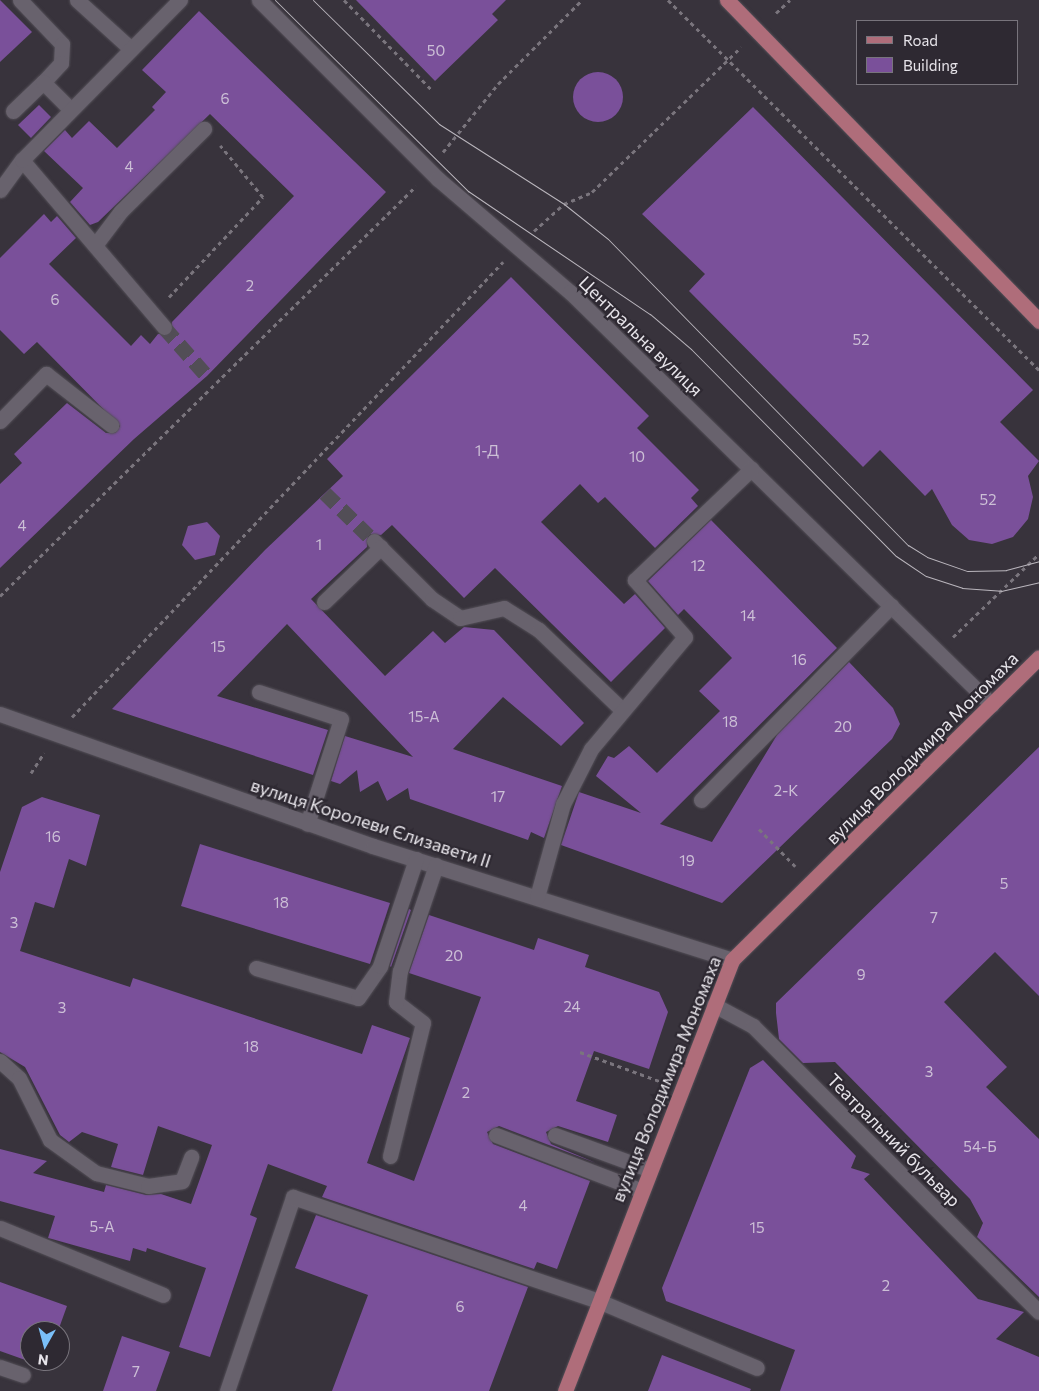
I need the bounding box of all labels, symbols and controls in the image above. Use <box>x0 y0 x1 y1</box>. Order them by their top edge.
legend <box>856 20 1019 85</box>
text: Road <box>903 31 938 49</box>
house number: 50 <box>427 42 445 60</box>
text: Building <box>903 56 958 74</box>
house number: 6 <box>220 90 230 108</box>
house number: 4 <box>125 158 133 176</box>
street label: Центральна вулиця <box>575 271 707 401</box>
house number: 2 <box>246 277 254 295</box>
house number: 6 <box>50 291 60 309</box>
house number: 52 <box>853 331 869 349</box>
house number: 1-Д <box>475 442 499 460</box>
house number: 10 <box>629 448 645 466</box>
house number: 52 <box>980 491 996 509</box>
house number: 4 <box>18 517 26 535</box>
house number: 1 <box>316 536 322 554</box>
house number: 12 <box>691 557 705 575</box>
house number: 14 <box>740 607 756 625</box>
house number: 15 <box>210 638 226 656</box>
street label: вулиця Володимира Мономаха <box>821 647 1023 849</box>
house number: 16 <box>791 651 807 669</box>
house number: 15-А <box>408 708 440 726</box>
house number: 18 <box>722 713 738 731</box>
house number: 20 <box>834 718 852 736</box>
street label: вулиця Королеви Єлизавети ІІ <box>248 774 494 872</box>
house number: 2-К <box>774 782 798 800</box>
house number: 17 <box>491 788 505 806</box>
house number: 16 <box>45 828 61 846</box>
house number: 19 <box>679 852 695 870</box>
house number: 5 <box>1000 875 1008 893</box>
house number: 18 <box>273 894 289 912</box>
house number: 7 <box>930 909 938 927</box>
house number: 3 <box>10 914 18 932</box>
house number: 20 <box>445 947 463 965</box>
street label: вулиця Володимира Мономаха <box>607 953 725 1205</box>
house number: 9 <box>856 966 866 984</box>
house number: 24 <box>563 998 581 1016</box>
house number: 3 <box>58 999 66 1017</box>
house number: 18 <box>243 1038 259 1056</box>
house number: 3 <box>925 1063 933 1081</box>
street label: Театральний бульвар <box>823 1069 965 1211</box>
house number: 2 <box>462 1084 470 1102</box>
house number: 54-Б <box>963 1138 997 1156</box>
house number: 4 <box>519 1197 527 1215</box>
house number: 5-А <box>89 1218 115 1236</box>
house number: 15 <box>749 1219 765 1237</box>
house number: 2 <box>882 1277 890 1295</box>
house number: 6 <box>455 1298 465 1316</box>
north arrow <box>20 1321 70 1371</box>
text: N <box>37 1351 49 1369</box>
house number: 7 <box>132 1363 140 1381</box>

